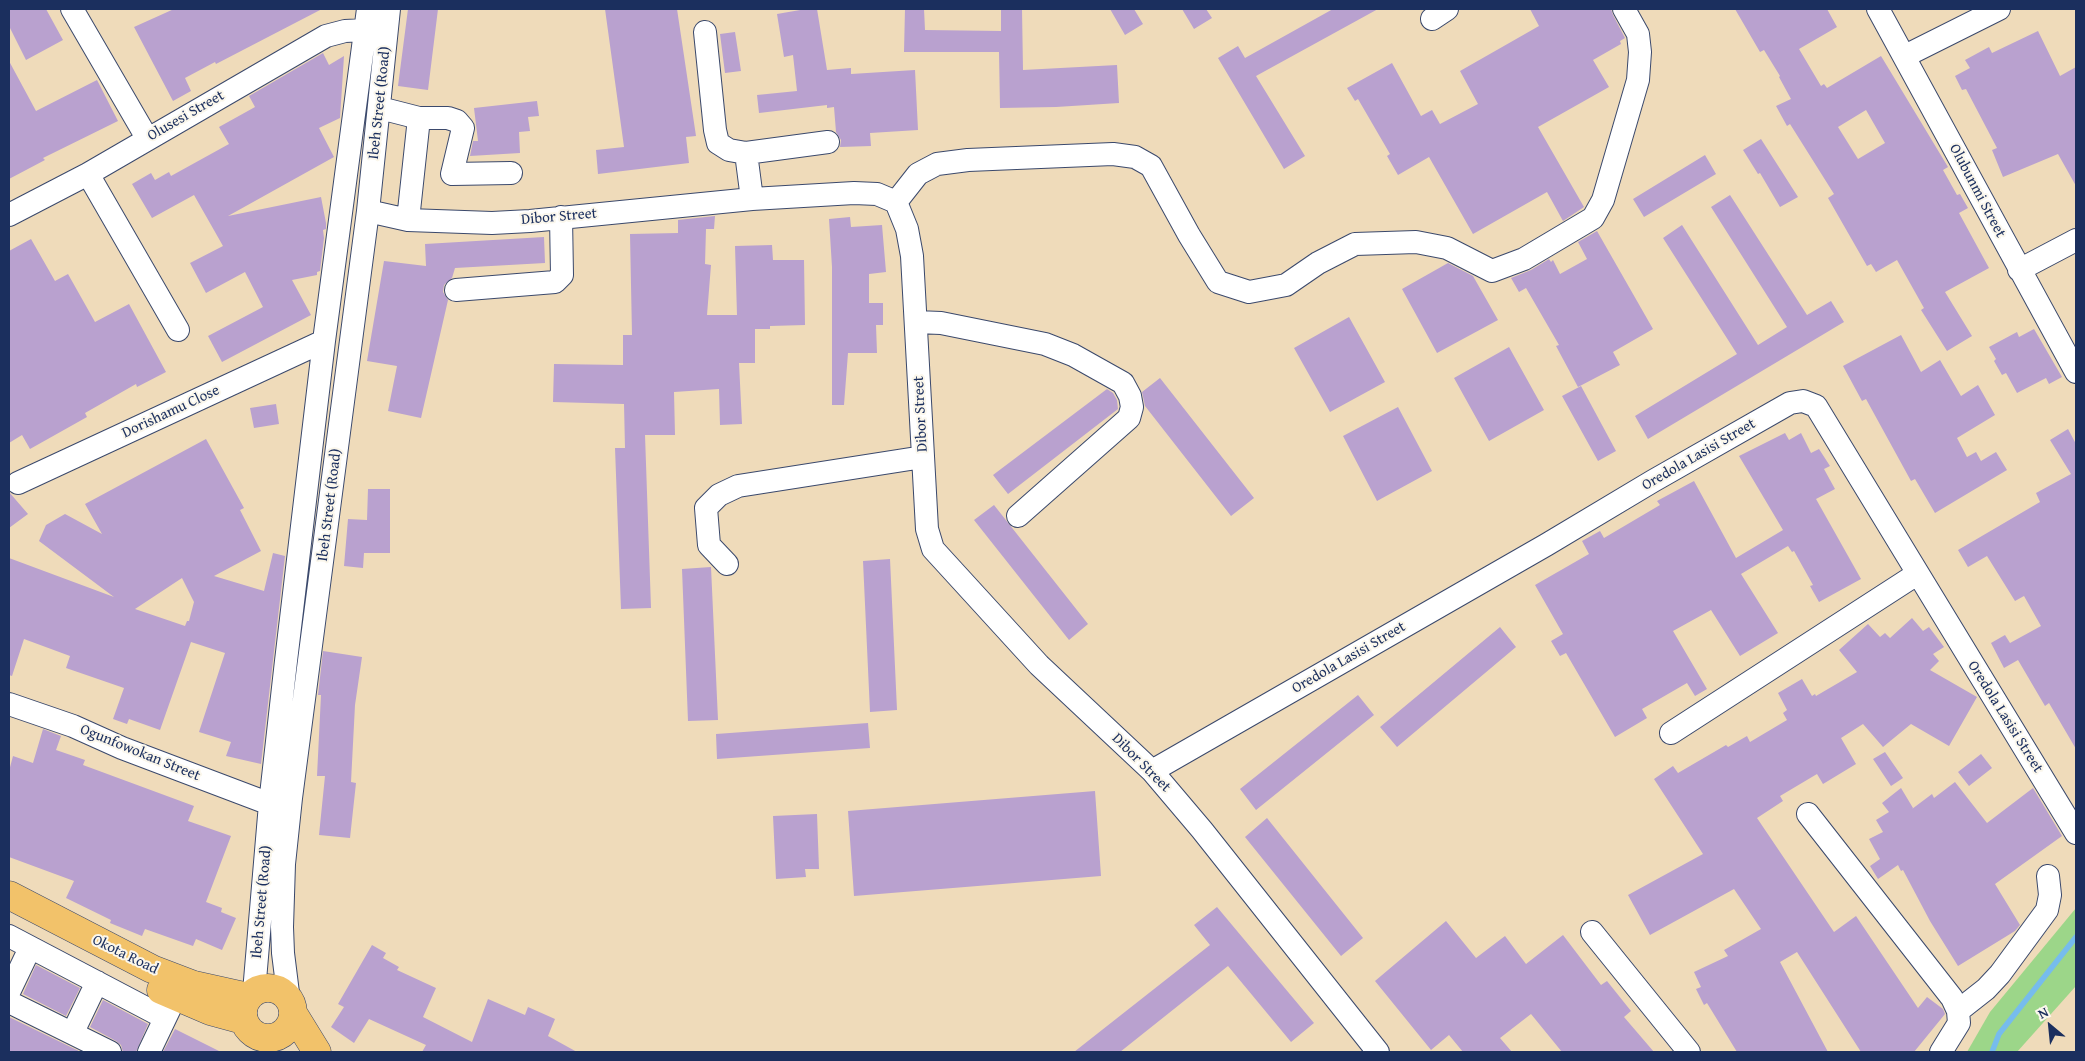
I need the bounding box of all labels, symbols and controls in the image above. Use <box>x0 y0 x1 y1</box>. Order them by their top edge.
street label: Ibeh Street (Road) <box>365 46 395 160</box>
street label: Olusesi Street <box>144 87 228 145</box>
street label: Olubunmi Street <box>1945 141 2009 241</box>
street label: Dibor Street <box>520 205 598 229</box>
street label: Dibor Street <box>910 375 932 453</box>
street label: Dorishamu Close <box>119 382 223 442</box>
street label: Oredola Lasisi Street <box>1639 415 1759 495</box>
street label: Ibeh Street (Road) <box>314 448 346 562</box>
street label: Oredola Lasisi Street <box>1289 618 1409 698</box>
street label: Oredola Lasisi Street <box>1963 658 2047 776</box>
street label: Ogunfowokan Street <box>77 721 203 785</box>
street label: Dibor Street <box>1108 730 1174 796</box>
street label: Ibeh Street (Road) <box>248 845 276 959</box>
street label: Okota Road <box>89 931 161 979</box>
north arrow <box>2025 1001 2075 1051</box>
text: N <box>2034 1002 2052 1024</box>

